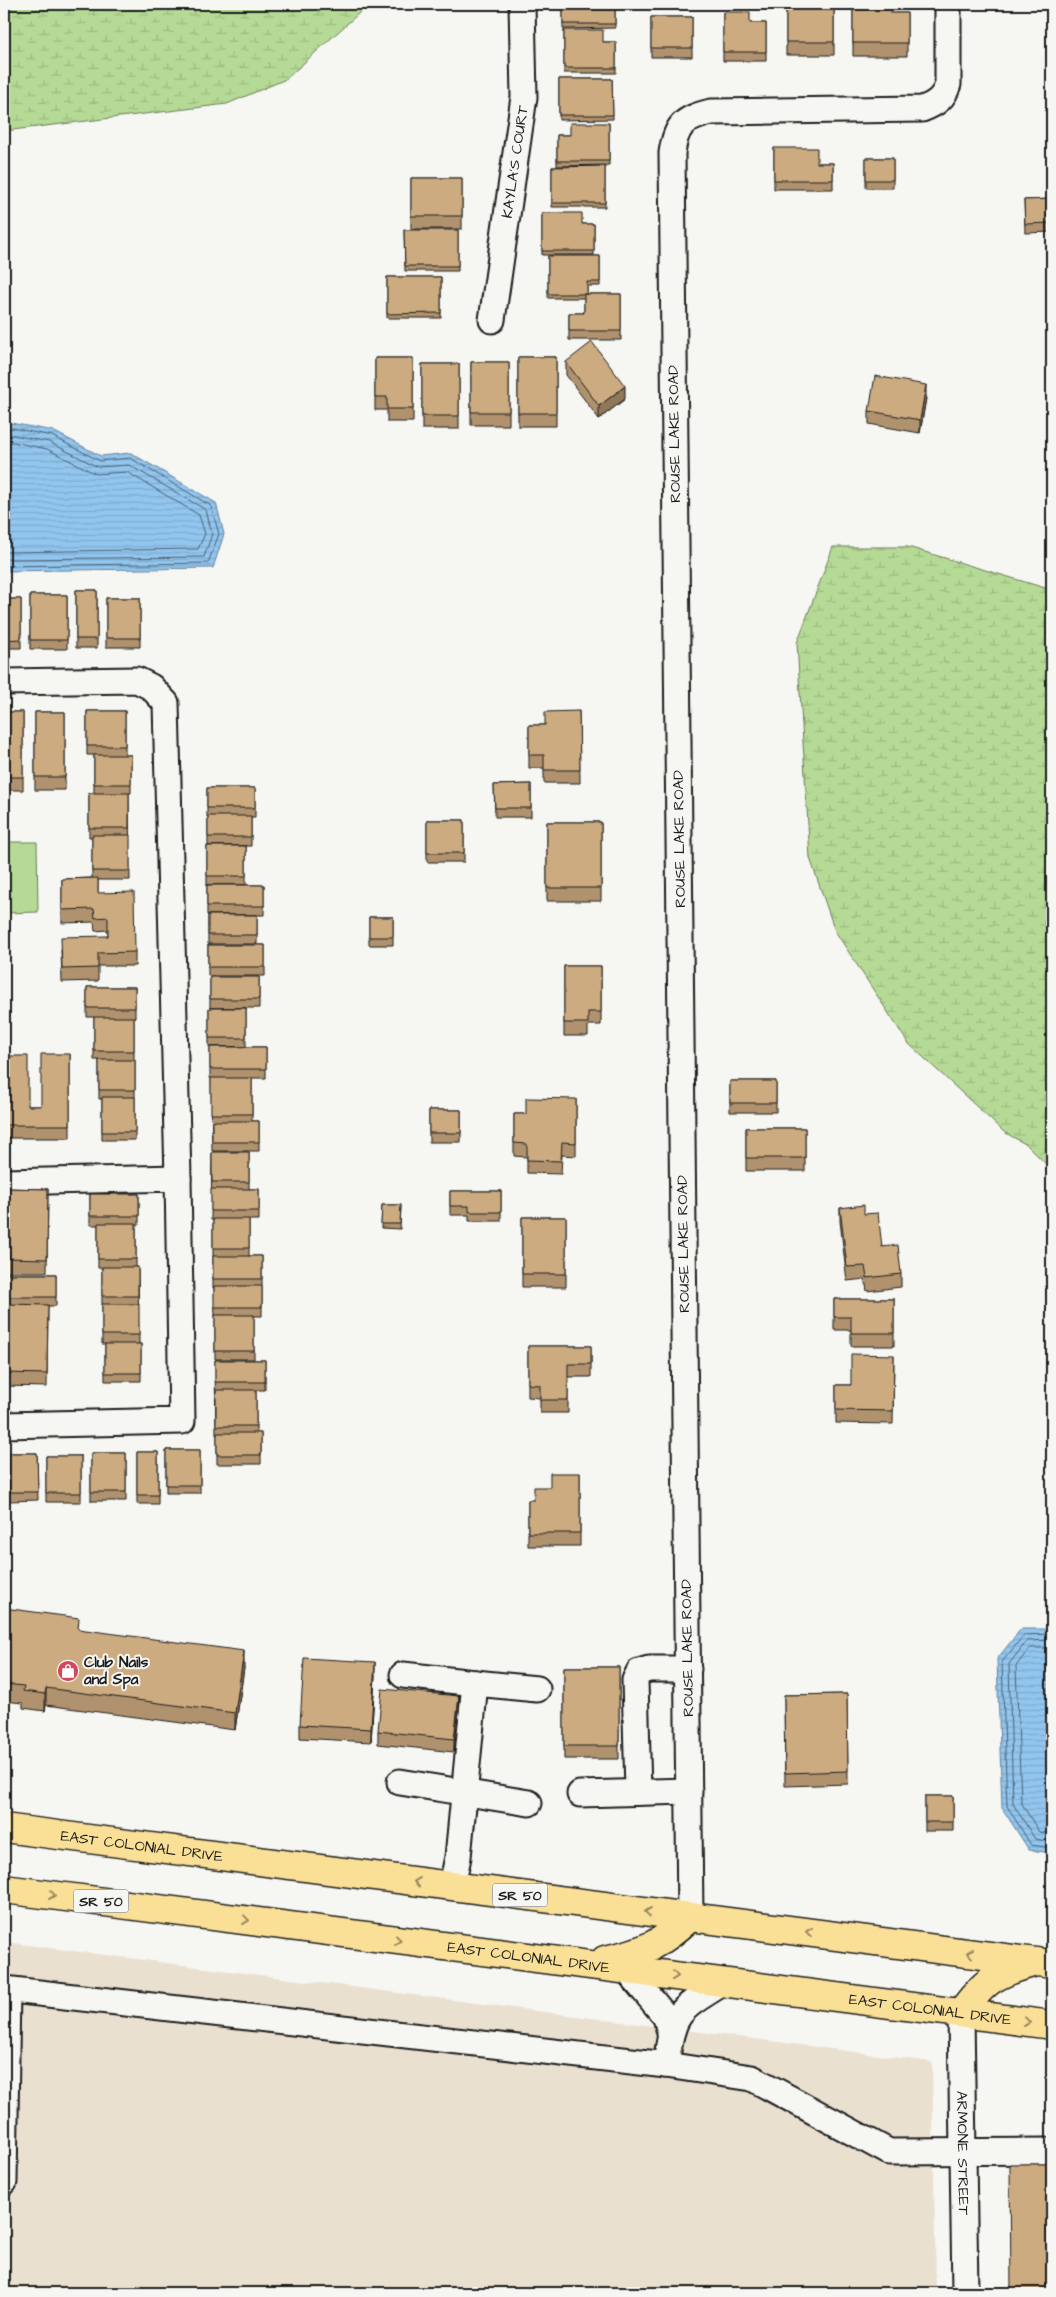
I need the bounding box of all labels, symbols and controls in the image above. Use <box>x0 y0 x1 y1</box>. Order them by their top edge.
street label: KAYLA'S COURT <box>497 103 534 220</box>
street label: ROUSE LAKE ROAD <box>663 365 686 503</box>
street label: ROUSE LAKE ROAD <box>668 770 691 908</box>
street label: ROUSE LAKE ROAD <box>672 1175 695 1313</box>
street label: ROUSE LAKE ROAD <box>676 1579 699 1717</box>
place label: Club Nails and Spa <box>83 1652 149 1690</box>
shop icon: Club Nails and Spa <box>56 1659 80 1683</box>
street label: EAST COLONIAL DRIVE <box>59 1825 224 1867</box>
one-way arrow <box>413 1877 421 1888</box>
road number: SR 50 <box>492 1884 548 1906</box>
one-way arrow <box>48 1889 56 1900</box>
road number: SR 50 <box>74 1890 128 1912</box>
one-way arrow <box>643 1907 652 1917</box>
one-way arrow <box>242 1914 250 1925</box>
one-way arrow <box>805 1927 813 1938</box>
one-way arrow <box>394 1934 402 1945</box>
street label: EAST COLONIAL DRIVE <box>446 1937 611 1979</box>
one-way arrow <box>966 1948 974 1959</box>
one-way arrow <box>671 1970 679 1981</box>
street label: EAST COLONIAL DRIVE <box>848 1989 1013 2031</box>
one-way arrow <box>1022 2016 1031 2026</box>
street label: ARMONE STREET <box>951 2091 974 2216</box>

